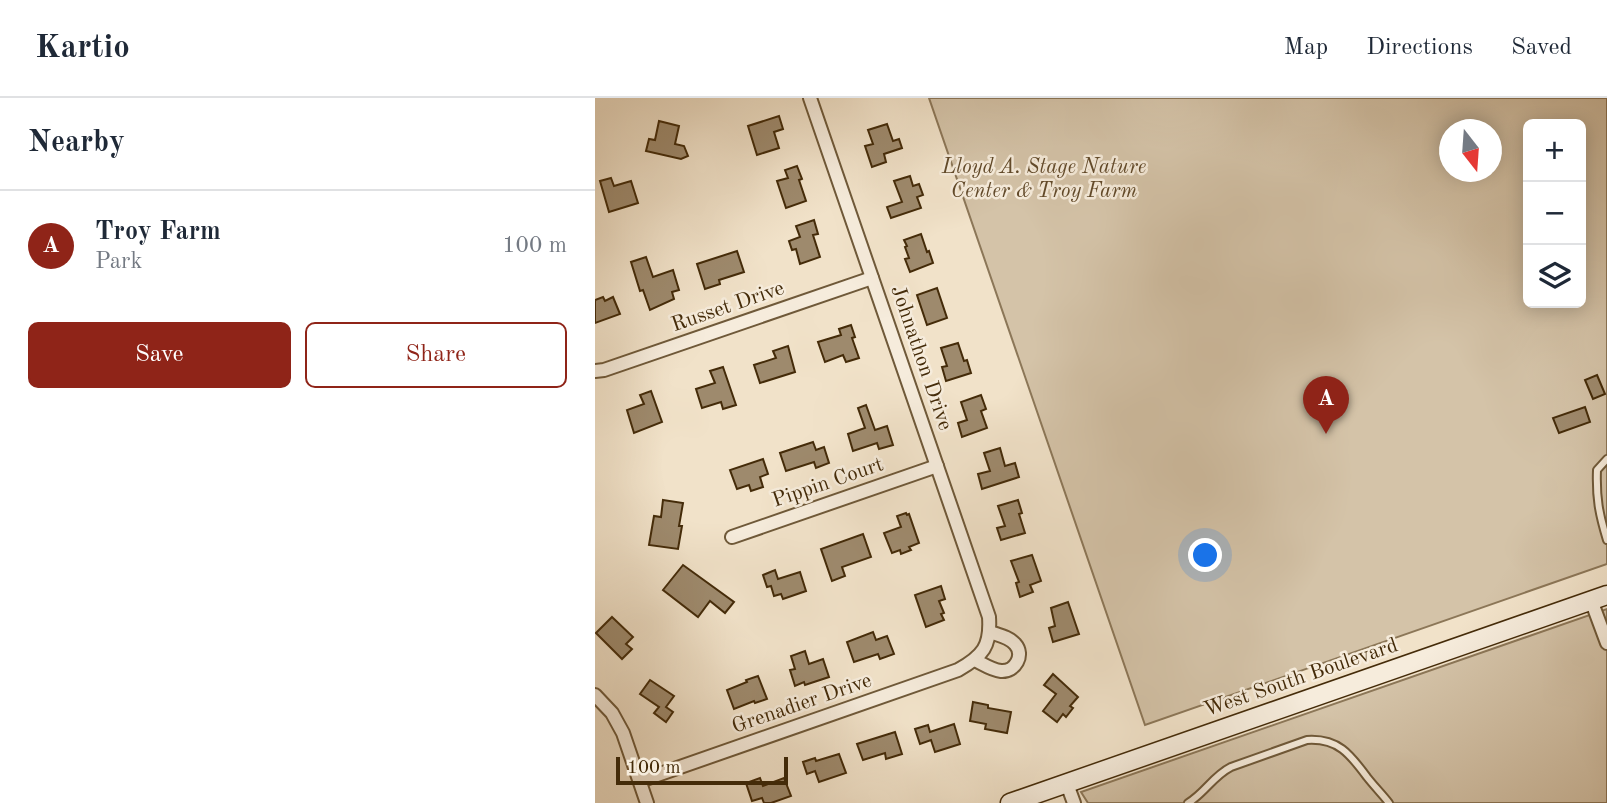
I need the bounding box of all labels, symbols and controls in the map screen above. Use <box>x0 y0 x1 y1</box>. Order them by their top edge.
text: Kartio <box>35 32 130 65</box>
text: Map <box>1284 36 1328 60</box>
text: Directions <box>1366 36 1473 60</box>
text: Saved <box>1511 36 1572 60</box>
north arrow <box>1439 119 1502 182</box>
map controls <box>1523 119 1586 308</box>
button: + <box>1523 119 1586 182</box>
text: Nearby <box>28 128 125 158</box>
park label: Lloyd A. Stage Nature Center & Troy Farm <box>941 157 1146 202</box>
button: − <box>1523 182 1586 245</box>
text: Troy Farm <box>95 219 221 245</box>
text: A <box>42 234 60 257</box>
text: 100 m <box>502 234 567 257</box>
button: layers <box>1523 245 1586 308</box>
text: Park <box>95 250 142 273</box>
street label: Russet Drive <box>669 278 787 336</box>
street label: Johnathon Drive <box>886 283 956 433</box>
button: Save <box>28 322 291 388</box>
button: Share <box>305 322 567 388</box>
pin: A <box>1303 376 1349 434</box>
street label: Pippin Court <box>770 454 886 512</box>
your location <box>1188 538 1222 572</box>
street label: West South Boulevard <box>1201 635 1401 721</box>
street label: Grenadier Drive <box>729 670 875 738</box>
scale bar <box>616 754 787 786</box>
text: 100 m <box>627 759 680 778</box>

